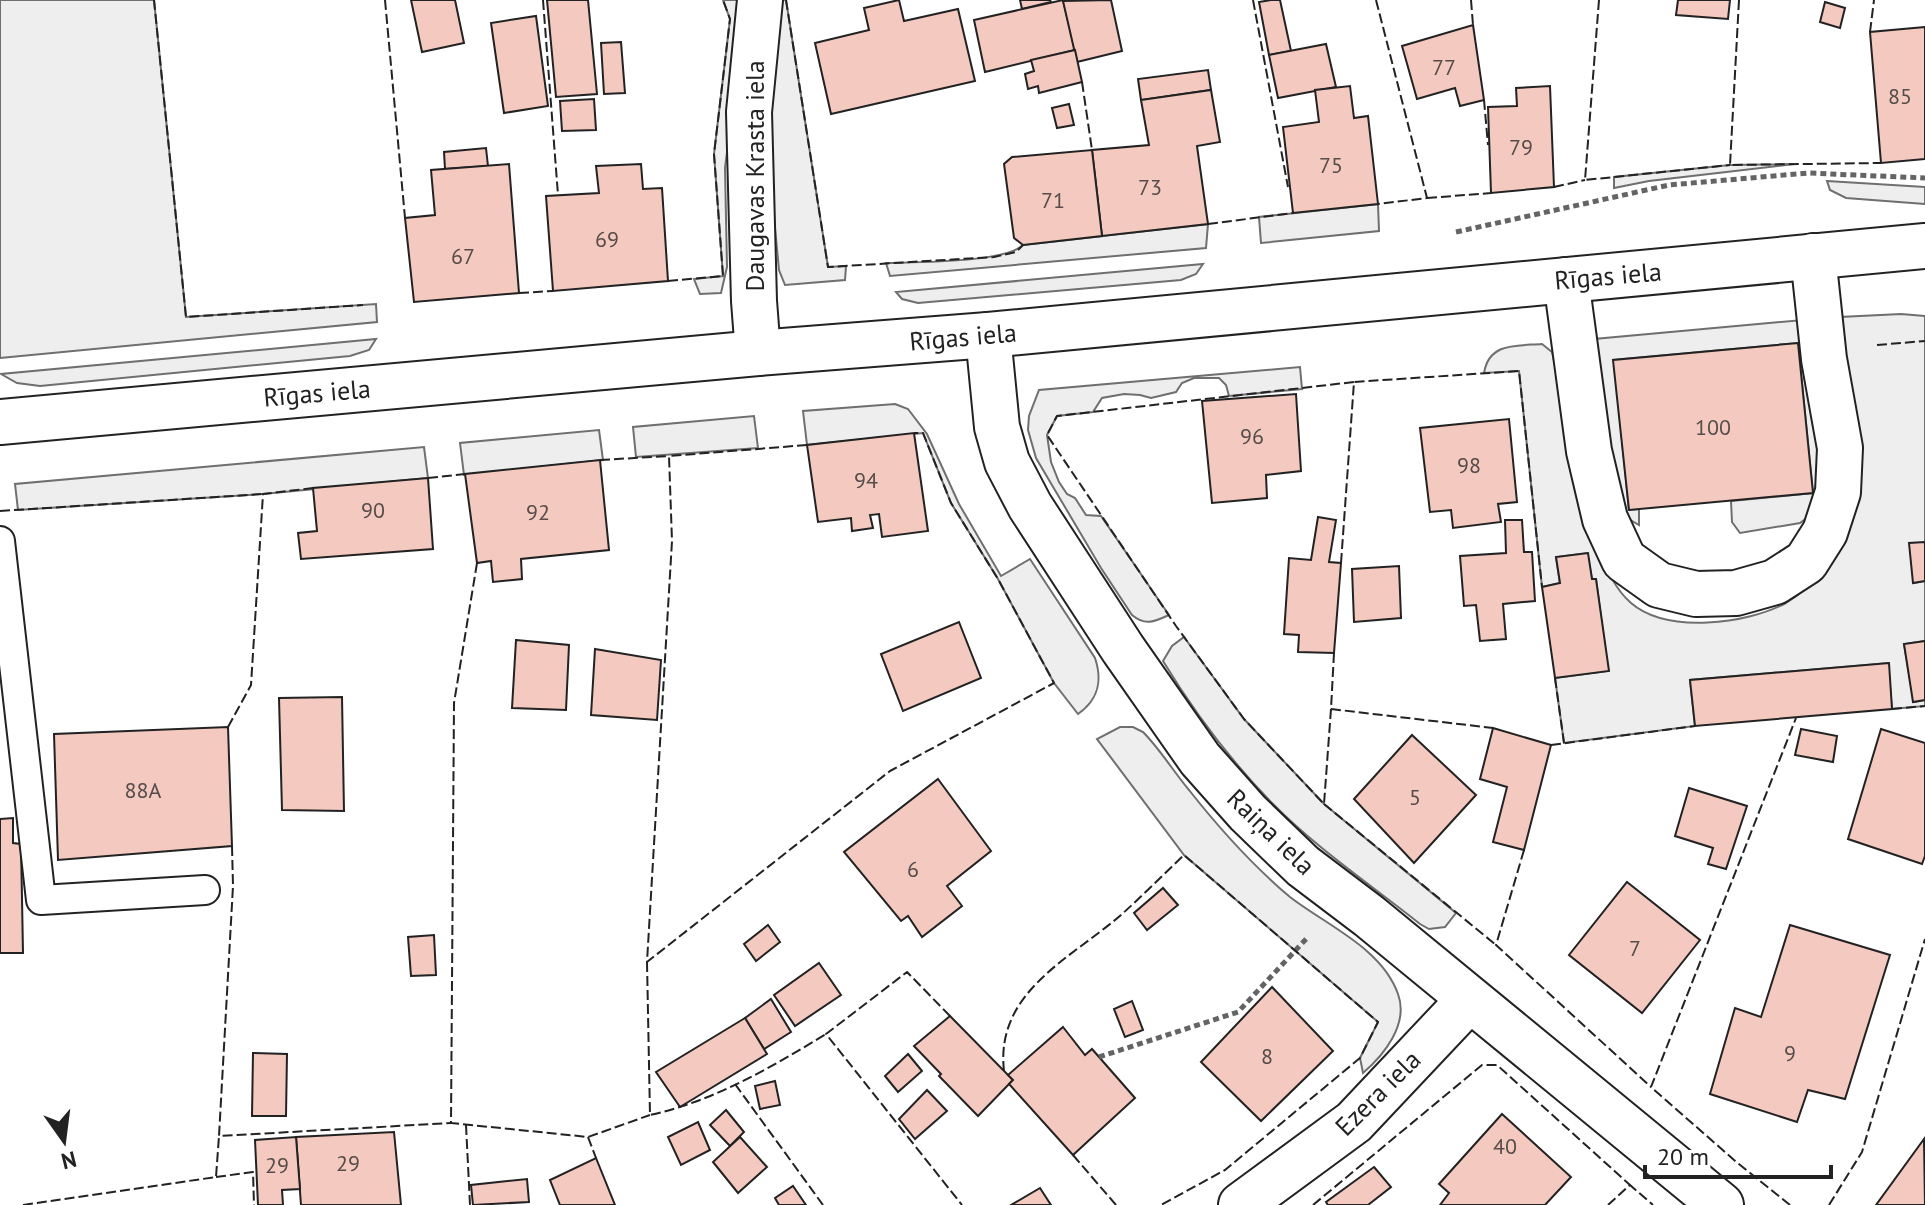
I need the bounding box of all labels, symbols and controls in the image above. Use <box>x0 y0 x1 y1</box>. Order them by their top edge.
house number: 77 <box>1432 53 1456 81</box>
street label: Daugavas Krasta iela <box>738 60 771 292</box>
house number: 85 <box>1888 82 1912 110</box>
house number: 79 <box>1509 133 1533 161</box>
house number: 75 <box>1319 151 1343 179</box>
house number: 73 <box>1138 173 1162 201</box>
house number: 71 <box>1041 186 1065 214</box>
house number: 69 <box>595 225 619 253</box>
house number: 67 <box>451 242 475 270</box>
street label: Rīgas iela <box>1553 254 1663 297</box>
street label: Rīgas iela <box>908 315 1018 358</box>
street label: Rīgas iela <box>262 371 372 414</box>
house number: 100 <box>1695 413 1731 441</box>
house number: 96 <box>1240 422 1264 450</box>
house number: 98 <box>1457 451 1481 479</box>
house number: 94 <box>854 466 878 494</box>
house number: 90 <box>361 496 385 524</box>
house number: 92 <box>526 498 550 526</box>
house number: 88A <box>125 776 162 804</box>
street label: Raiņa iela <box>1220 782 1322 882</box>
house number: 5 <box>1409 783 1421 811</box>
house number: 6 <box>907 855 919 883</box>
house number: 7 <box>1629 934 1641 962</box>
house number: 9 <box>1784 1039 1796 1067</box>
house number: 8 <box>1261 1042 1273 1070</box>
street label: Ezera iela <box>1328 1043 1427 1142</box>
north arrow <box>24 1101 104 1181</box>
scale bar <box>1645 1129 1831 1179</box>
house number: 40 <box>1493 1132 1517 1160</box>
text: 20 m <box>1657 1141 1709 1172</box>
text: N <box>58 1145 79 1176</box>
house number: 29 <box>336 1149 360 1177</box>
house number: 29 <box>265 1151 289 1179</box>

